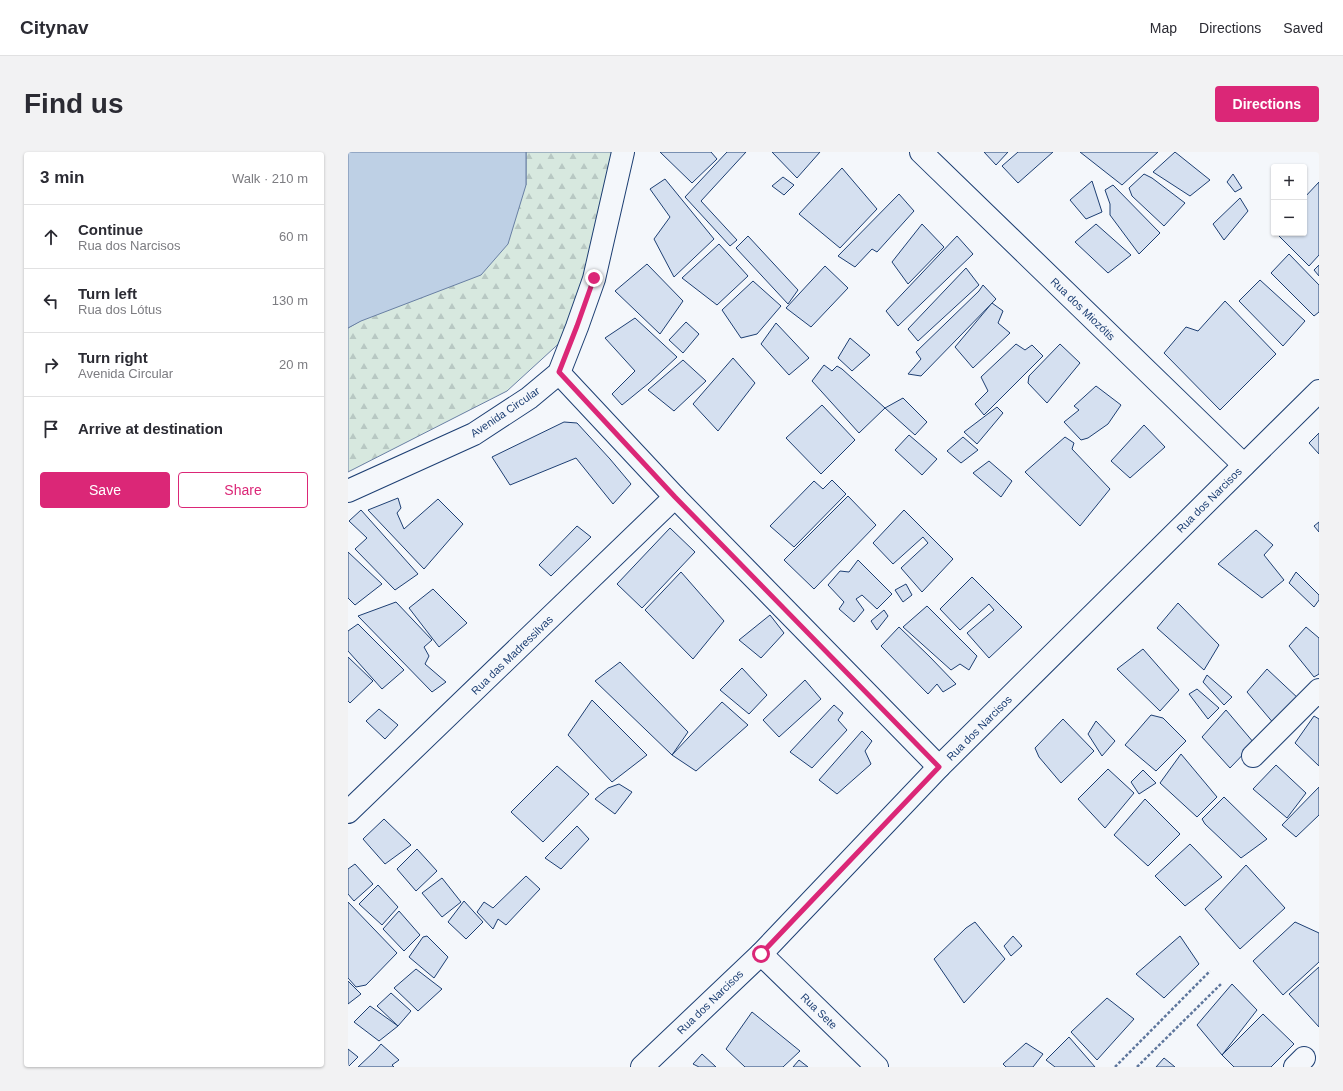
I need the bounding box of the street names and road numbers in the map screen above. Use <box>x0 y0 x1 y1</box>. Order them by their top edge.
street label: Rua dos Miozótis <box>1048 275 1118 343</box>
street label: Avenida Circular <box>468 384 542 439</box>
street label: Rua dos Narcisos <box>1174 465 1244 535</box>
street label: Rua das Madressilvas <box>469 613 555 697</box>
street label: Rua dos Narcisos <box>944 693 1014 763</box>
street label: Rua dos Narcisos <box>675 967 746 1036</box>
street label: Rua Sete <box>798 991 840 1031</box>

